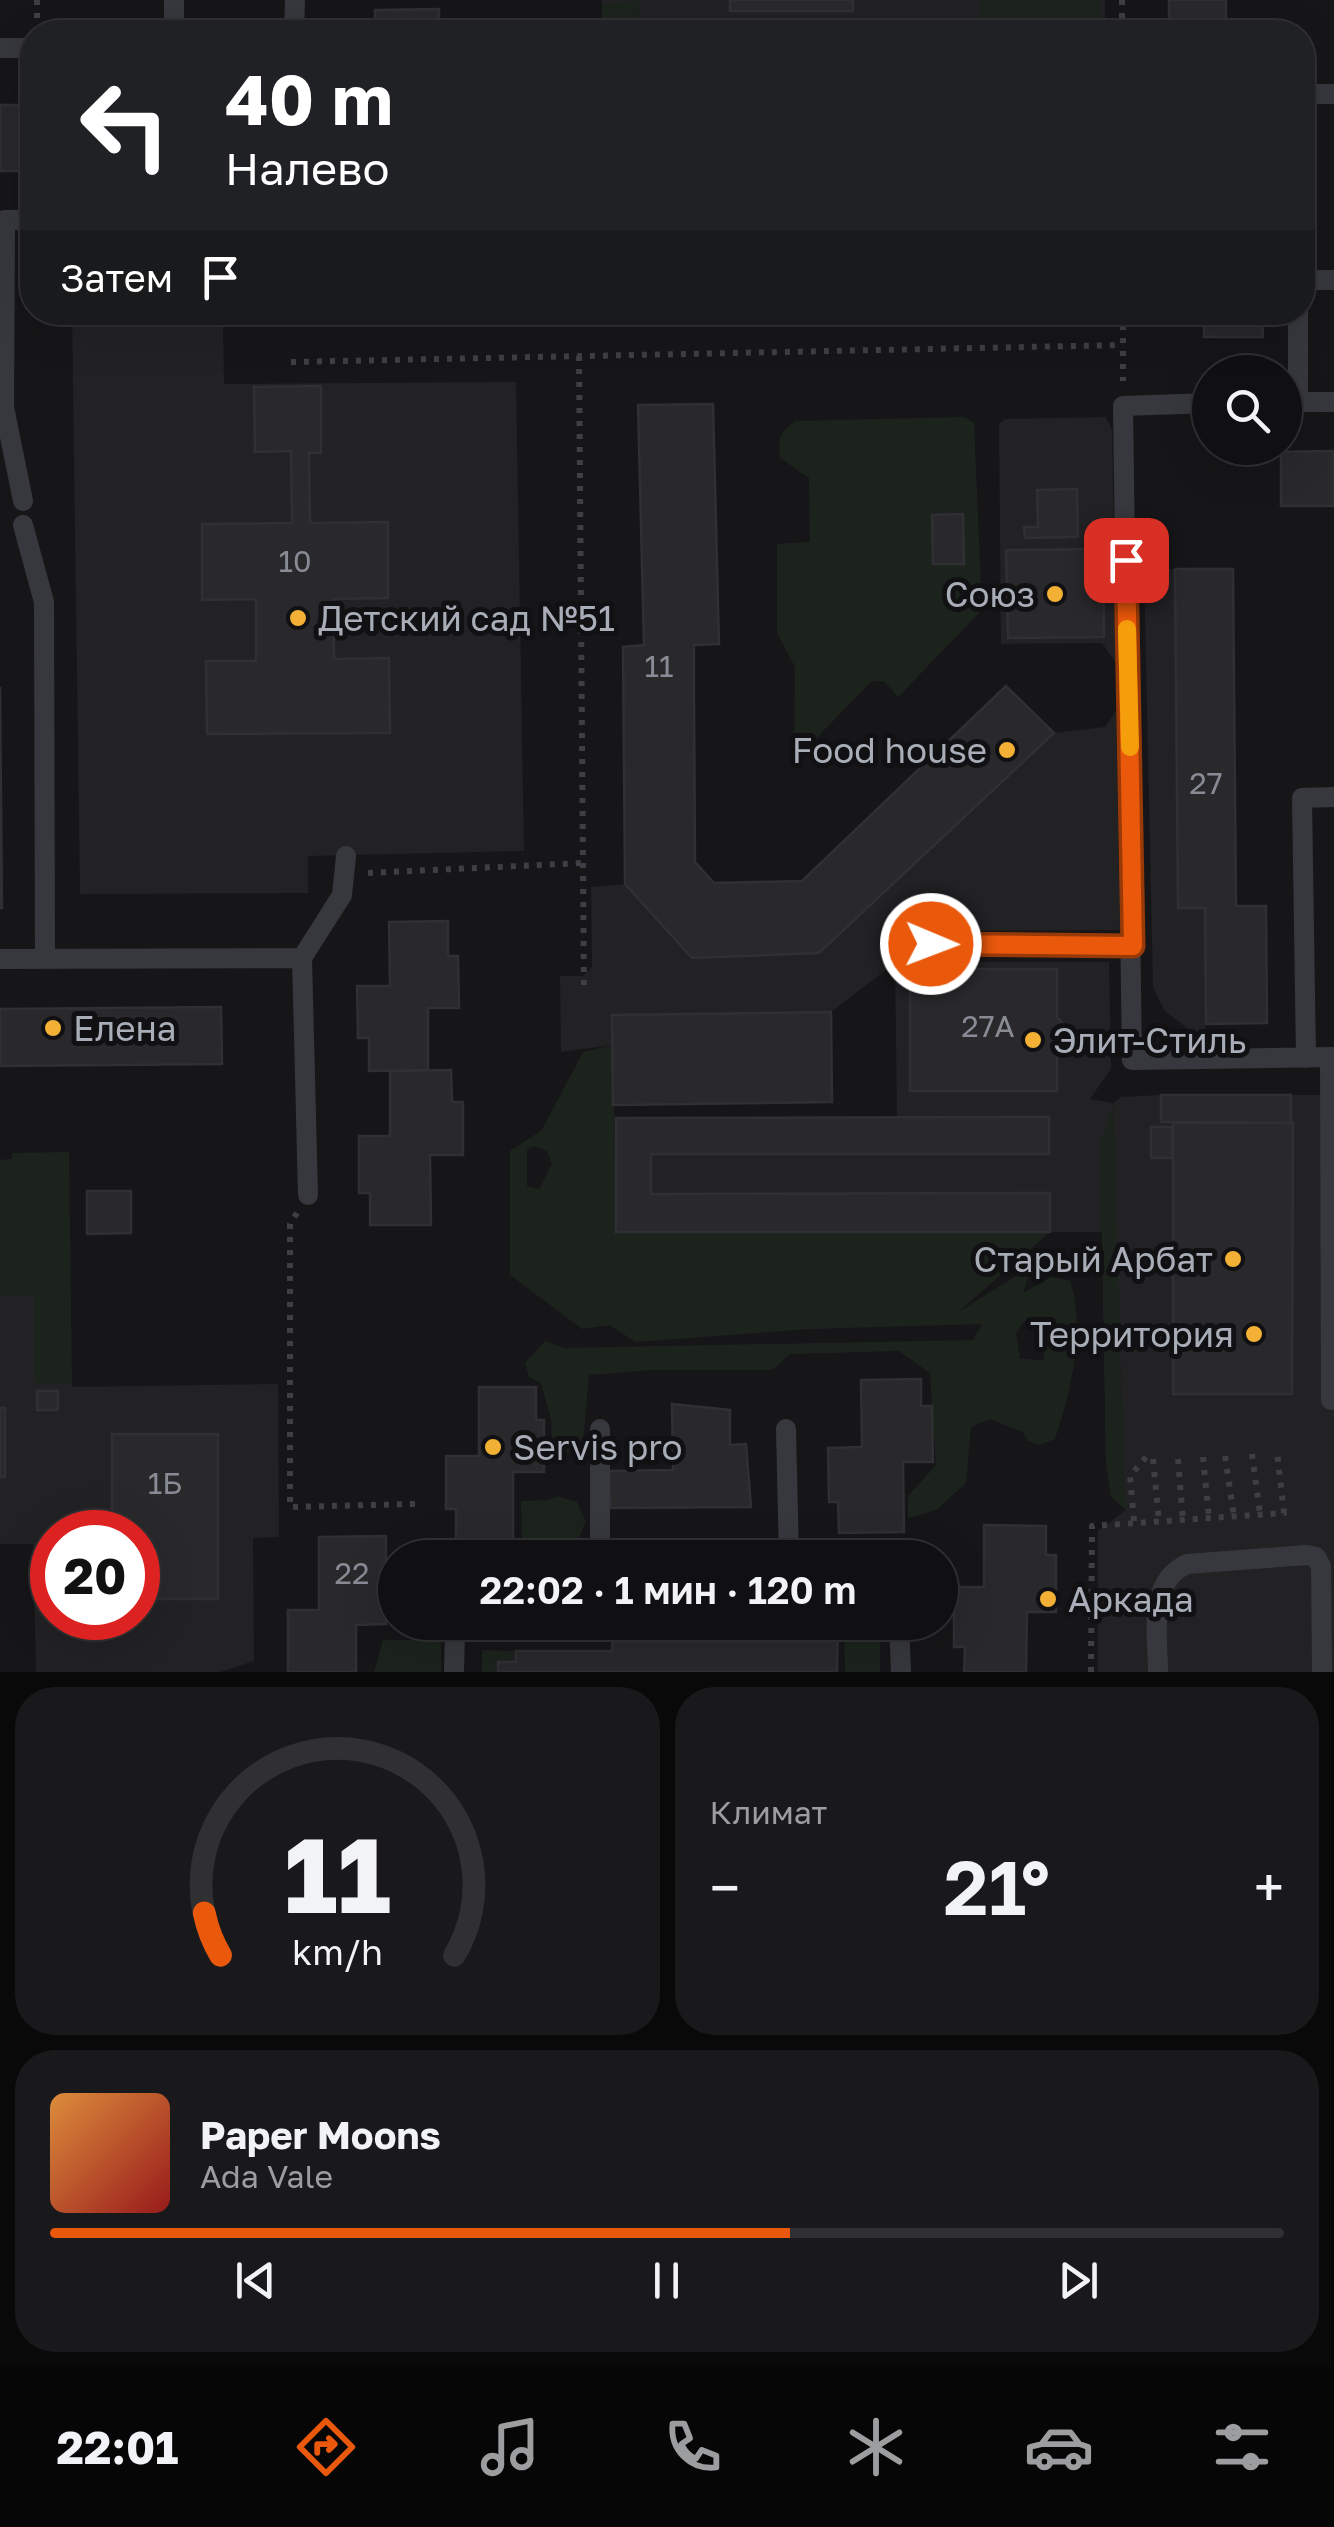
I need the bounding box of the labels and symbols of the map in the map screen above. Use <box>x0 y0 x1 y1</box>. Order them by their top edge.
pin <box>1084 518 1169 603</box>
house number: 10 <box>278 543 312 579</box>
place label: Союз <box>945 573 1035 615</box>
marker: Союз <box>1044 583 1066 605</box>
place label: Детский сад №51 <box>318 597 615 639</box>
marker: Детский сад №51 <box>287 607 309 629</box>
house number: 11 <box>644 648 674 684</box>
place label: Food house <box>792 729 987 771</box>
marker: Food house <box>996 739 1018 761</box>
house number: 27 <box>1189 765 1223 801</box>
position arrow <box>879 892 983 996</box>
place label: Елена <box>73 1007 177 1049</box>
house number: 27А <box>961 1008 1015 1044</box>
marker: Елена <box>42 1017 64 1039</box>
place label: Элит-Стиль <box>1053 1019 1246 1061</box>
marker: Элит-Стиль <box>1022 1029 1044 1051</box>
place label: Старый Арбат <box>973 1238 1213 1280</box>
marker: Старый Арбат <box>1222 1248 1244 1270</box>
place label: Территория <box>1030 1313 1234 1355</box>
marker: Территория <box>1243 1323 1265 1345</box>
place label: Servis pro <box>513 1426 683 1468</box>
marker: Servis pro <box>482 1436 504 1458</box>
house number: 1Б <box>148 1465 182 1501</box>
speed limit sign: 20 <box>30 1510 160 1640</box>
house number: 22 <box>335 1555 369 1591</box>
place label: Аркада <box>1068 1578 1194 1620</box>
marker: Аркада <box>1037 1588 1059 1610</box>

